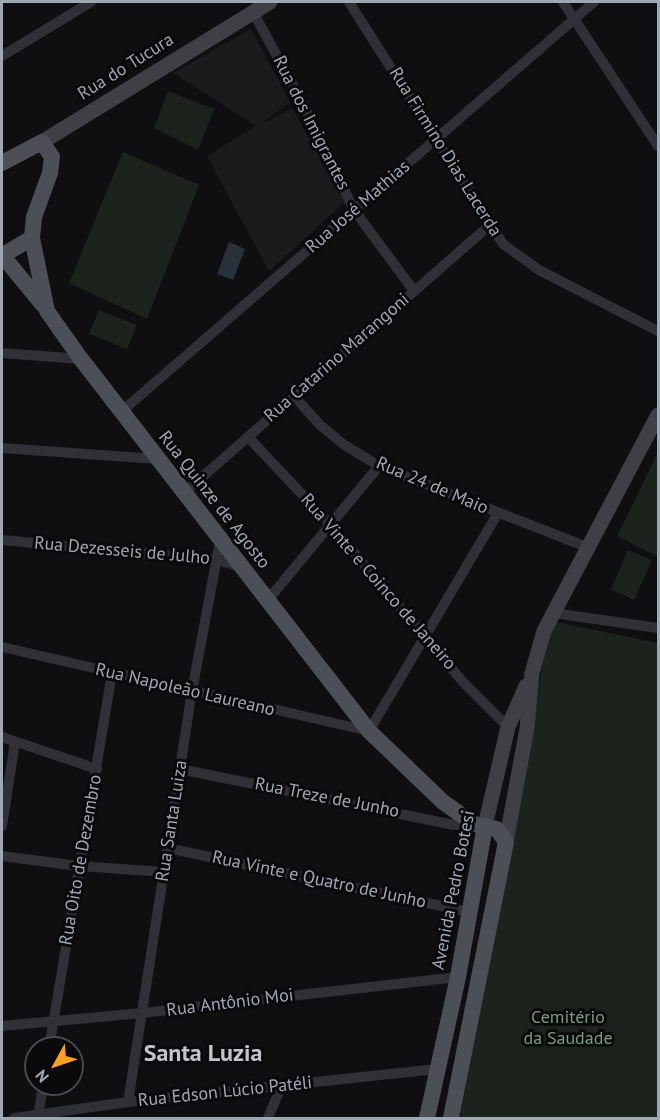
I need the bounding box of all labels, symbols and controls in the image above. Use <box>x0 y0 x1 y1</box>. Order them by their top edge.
street label: Rua do Tucura <box>74 29 178 105</box>
street label: Rua dos Imigrantes <box>268 52 354 194</box>
street label: Rua Firmino Dias Lacerda <box>384 63 506 241</box>
street label: Rua José Mathias <box>302 156 414 258</box>
street label: Rua Catarino Marangoni <box>260 289 414 427</box>
street label: Rua Quinze de Agosto <box>154 427 274 573</box>
street label: Rua 24 de Maio <box>373 453 491 519</box>
street label: Rua Vinte e Coinco de Janeiro <box>296 490 460 674</box>
street label: Rua Dezesseis de Julho <box>33 533 211 569</box>
street label: Rua Napoleão Laureano <box>93 659 277 721</box>
street label: Rua Santa Luiza <box>152 759 192 883</box>
street label: Rua Oito de Dezembro <box>55 773 107 947</box>
street label: Rua Treze de Junho <box>253 773 401 823</box>
street label: Avenida Pedro Botesi <box>428 808 480 972</box>
street label: Rua Vinte e Quatro de Junho <box>210 847 428 913</box>
street label: Rua Antônio Moi <box>165 984 295 1022</box>
park label: Cemitério da Saudade <box>523 1007 613 1050</box>
north arrow <box>24 1036 84 1096</box>
district label: Santa Luzia <box>144 1040 262 1068</box>
text: N <box>31 1066 53 1087</box>
street label: Rua Edson Lúcio Patéli <box>137 1072 313 1112</box>

